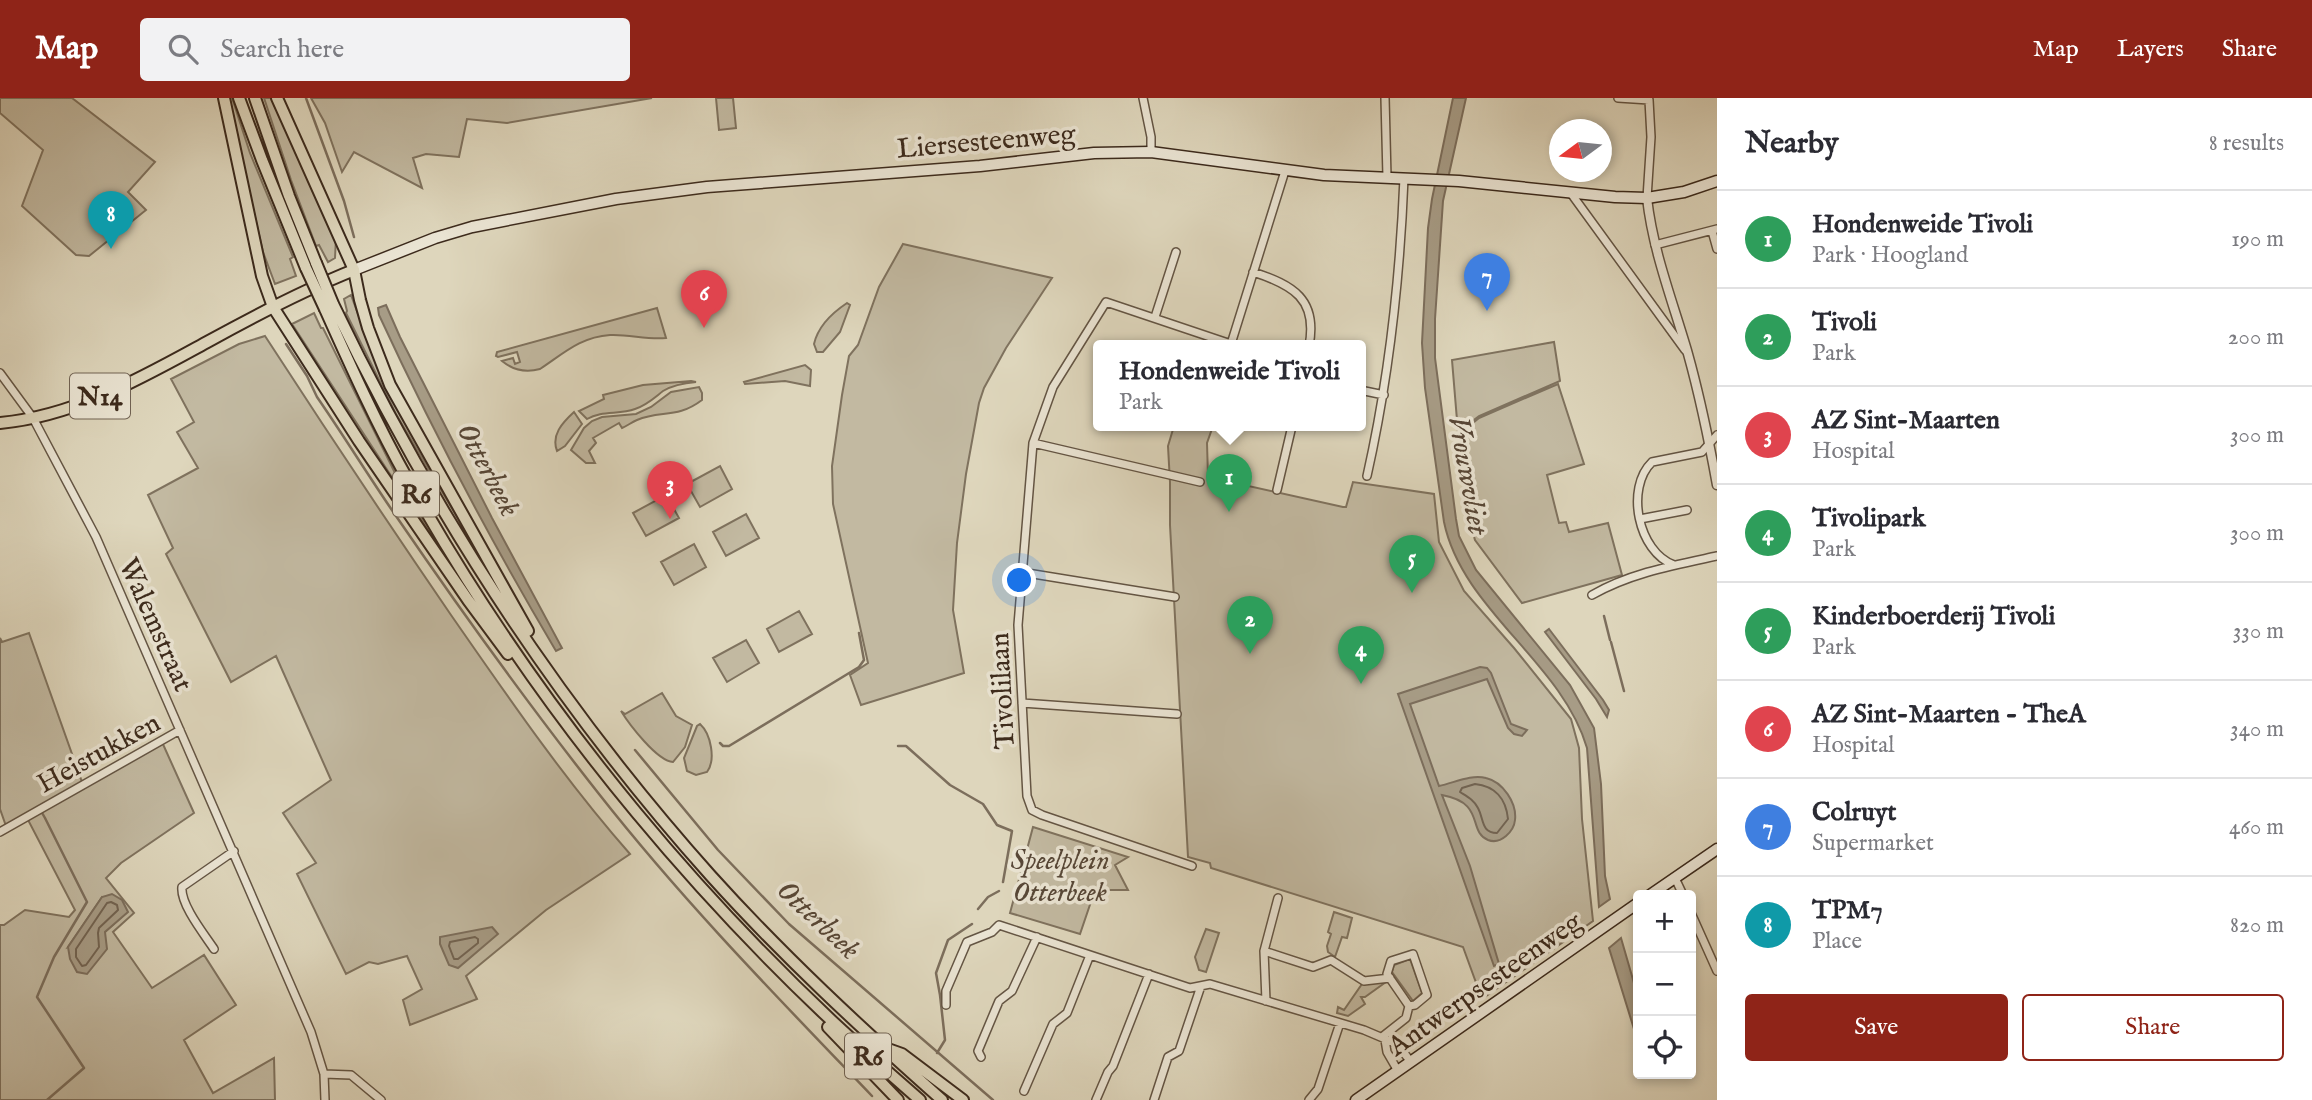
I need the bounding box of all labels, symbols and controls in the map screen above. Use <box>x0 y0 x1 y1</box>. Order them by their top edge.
search box <box>140 18 630 81</box>
text: Map <box>35 28 98 70</box>
icon: search <box>164 30 202 68</box>
text: Search here <box>220 33 344 66</box>
text: Map <box>2033 34 2079 65</box>
text: Layers <box>2117 34 2184 65</box>
text: Share <box>2222 34 2277 65</box>
street label: Liersesteenweg <box>895 117 1078 168</box>
north arrow <box>1549 119 1612 182</box>
text: Nearby <box>1745 125 1838 163</box>
text: 8 results <box>2209 129 2284 158</box>
pin: 8 <box>88 191 134 249</box>
text: Hondenweide Tivoli <box>1812 208 2033 241</box>
text: 1 <box>1764 225 1772 254</box>
text: 190 m <box>2231 225 2284 254</box>
text: Park · Hoogland <box>1812 241 1968 270</box>
pin: 7 <box>1464 253 1510 311</box>
pin: 6 <box>681 270 727 328</box>
text: Tivoli <box>1812 306 1877 339</box>
text: 2 <box>1763 323 1773 352</box>
text: 200 m <box>2228 323 2284 352</box>
text: Park <box>1812 339 1856 368</box>
popup <box>1093 340 1366 431</box>
text: Hondenweide Tivoli <box>1119 355 1340 388</box>
road number: N14 <box>70 374 130 418</box>
text: Park <box>1119 388 1163 417</box>
text: AZ Sint-Maarten <box>1812 404 2000 437</box>
water label: Vrouwvliet <box>1438 413 1496 539</box>
water label: Otterbeek <box>447 416 528 523</box>
text: 3 <box>1764 421 1772 450</box>
text: 300 m <box>2230 421 2284 450</box>
text: Hospital <box>1812 437 1894 466</box>
pin: 1 <box>1206 454 1252 512</box>
pin: 3 <box>647 461 693 519</box>
road number: R6 <box>393 472 439 516</box>
text: Tivolipark <box>1812 502 1926 535</box>
text: 4 <box>1762 519 1774 548</box>
text: 300 m <box>2230 519 2284 548</box>
pin: 5 <box>1389 535 1435 593</box>
text: Park <box>1812 535 1856 564</box>
street label: Walemstraat <box>110 553 200 698</box>
your location <box>1002 563 1036 597</box>
pin: 2 <box>1227 596 1273 654</box>
text: Kinderboerderij Tivoli <box>1812 600 2055 633</box>
text: 5 <box>1764 617 1772 646</box>
text: 330 m <box>2233 617 2284 646</box>
pin: 4 <box>1338 626 1384 684</box>
street label: Tivolilaan <box>983 632 1024 750</box>
text: Park <box>1812 633 1856 662</box>
text: AZ Sint-Maarten - TheA <box>1812 698 2085 731</box>
street label: Heistukken <box>31 706 167 802</box>
text: 6 <box>1763 715 1773 744</box>
text: 340 m <box>2230 715 2284 744</box>
text: Hospital <box>1812 731 1894 760</box>
text: Colruyt <box>1812 796 1896 829</box>
text: 7 <box>1763 813 1773 842</box>
text: 460 m <box>2229 813 2284 842</box>
text: Supermarket <box>1812 829 1934 858</box>
park label: Speelplein Otterbeek <box>1010 844 1110 911</box>
water label: Otterbeek <box>768 872 868 969</box>
map controls <box>1633 890 1696 1079</box>
button: + <box>1633 890 1696 953</box>
text: TPM7 <box>1812 894 1883 927</box>
street label: Antwerpsesteenweg <box>1381 905 1590 1066</box>
text: 8 <box>1763 911 1773 940</box>
text: 820 m <box>2230 911 2284 940</box>
text: Place <box>1812 927 1862 956</box>
button: − <box>1633 953 1696 1016</box>
button: Save <box>1745 994 2008 1061</box>
button: Share <box>2022 994 2284 1061</box>
button: locate <box>1633 1016 1696 1079</box>
road number: R6 <box>845 1034 891 1079</box>

